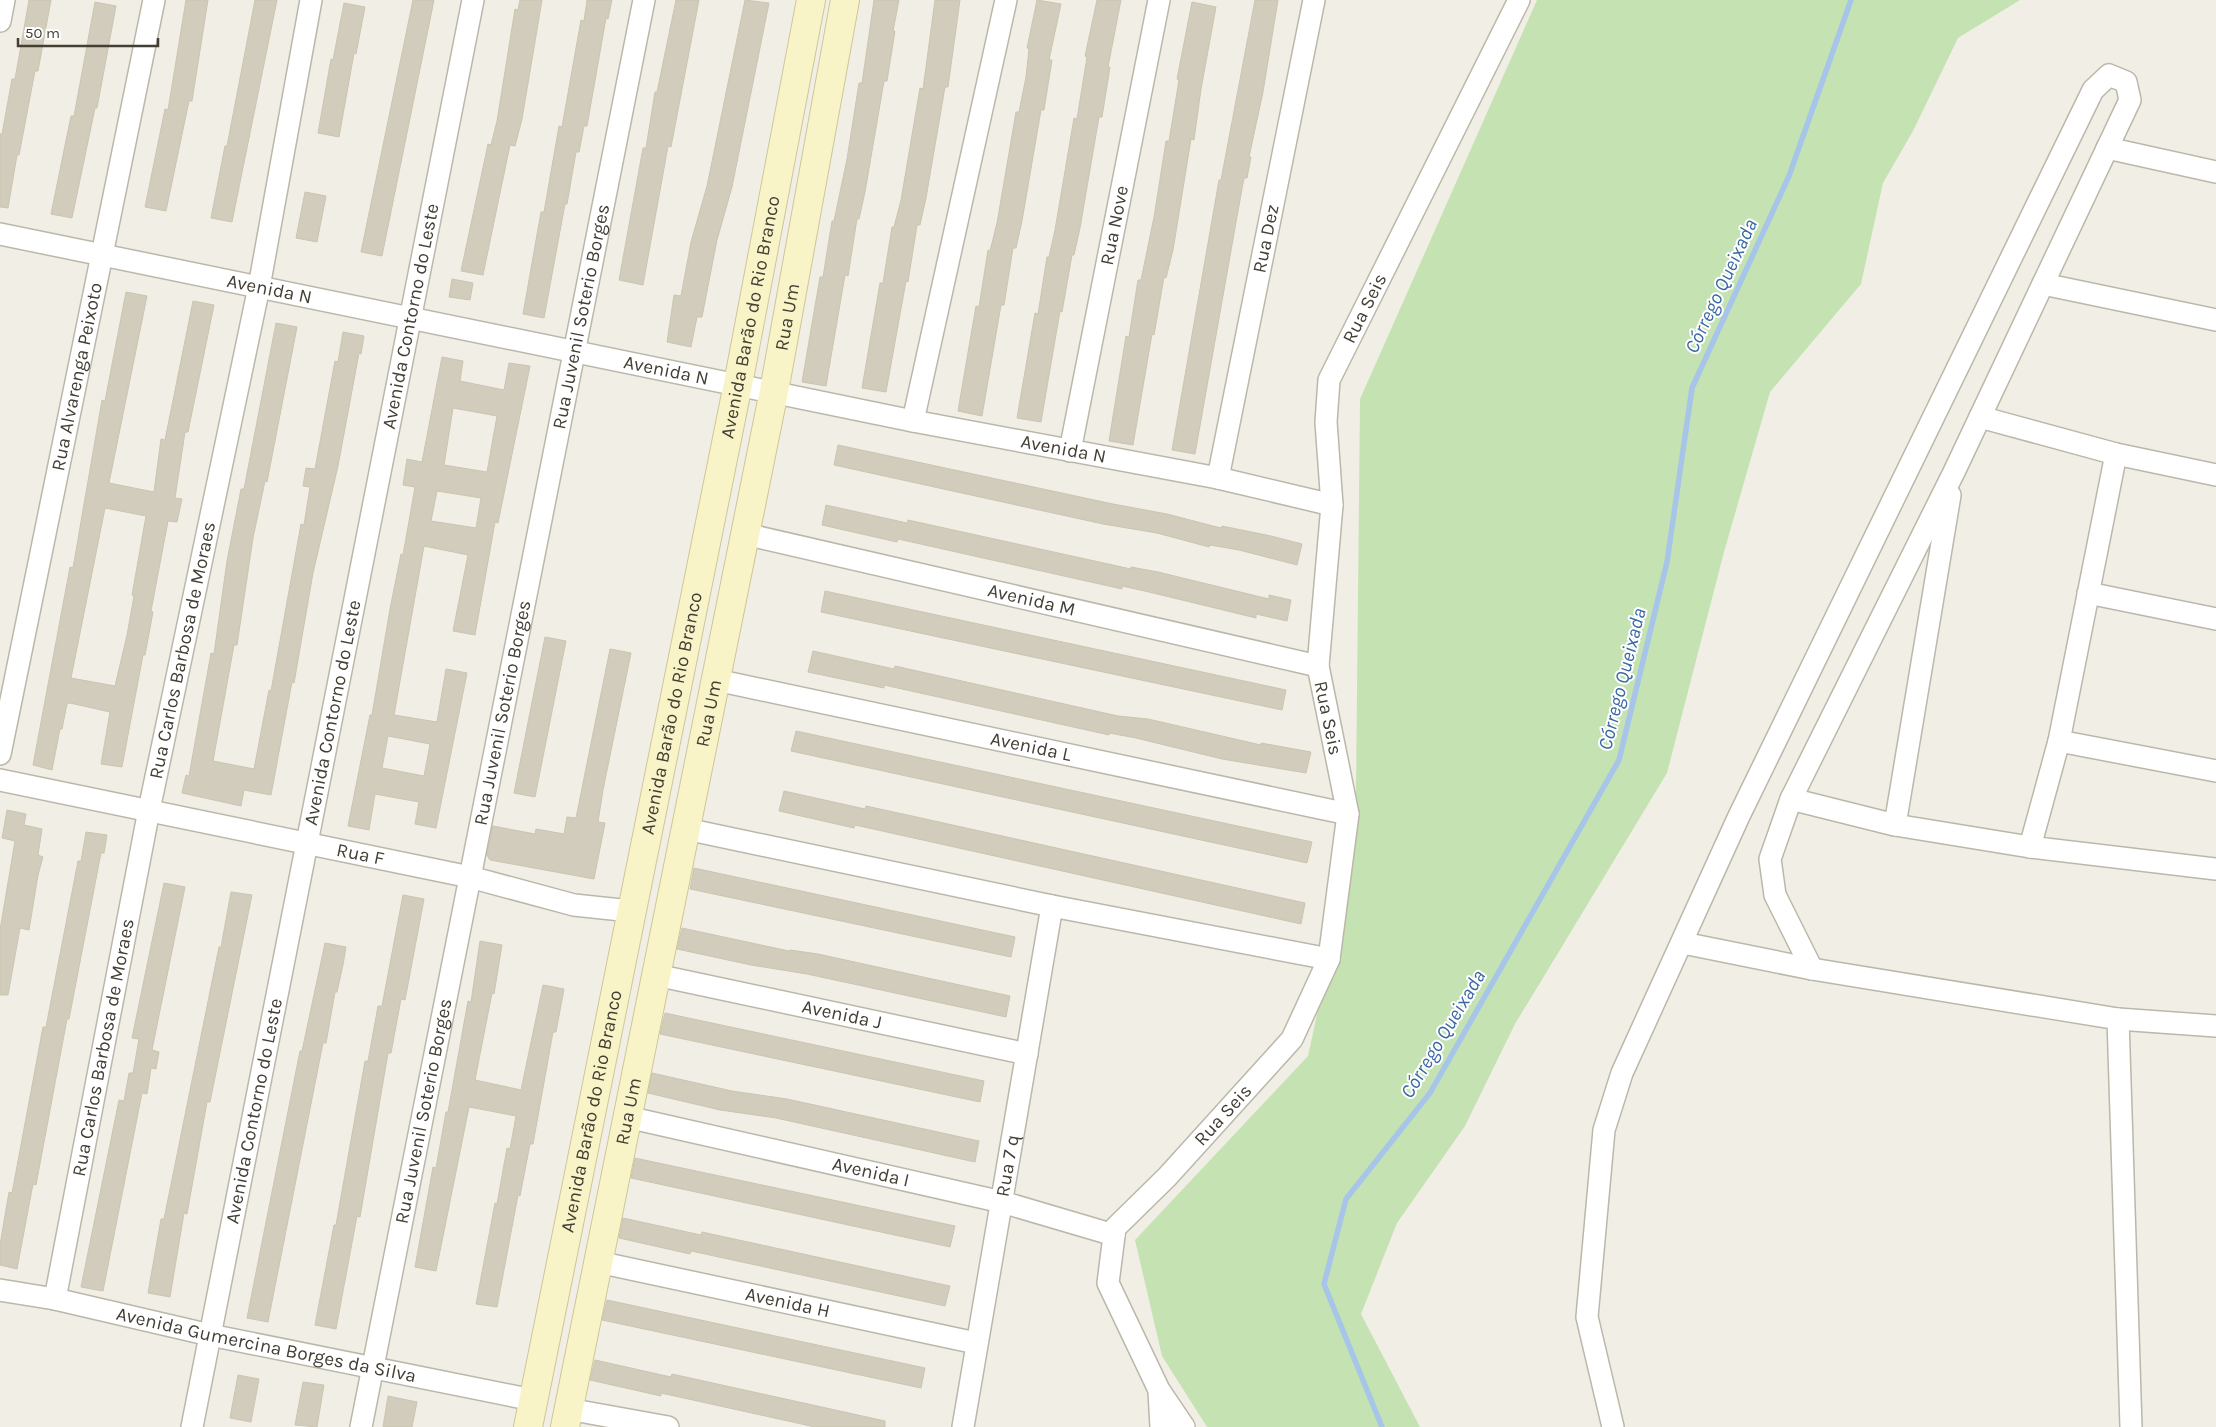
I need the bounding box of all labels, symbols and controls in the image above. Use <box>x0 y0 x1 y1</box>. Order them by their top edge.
scale bar <box>18 15 158 47</box>
text: 50 m <box>25 24 60 42</box>
street label: Rua Nove <box>1096 184 1133 267</box>
street label: Avenida Barão do Rio Branco <box>716 194 785 440</box>
street label: Avenida Contorno do Leste <box>378 202 444 431</box>
street label: Rua Juvenil Soterio Borges <box>548 202 614 431</box>
street label: Rua Dez <box>1248 203 1284 275</box>
water label: Córrego Queixada <box>1680 215 1762 357</box>
street label: Avenida N <box>225 270 314 309</box>
street label: Rua Seis <box>1338 270 1391 347</box>
street label: Rua Alvarenga Peixoto <box>47 281 107 473</box>
street label: Rua Um <box>770 281 804 353</box>
street label: Avenida N <box>622 351 711 390</box>
street label: Avenida N <box>1019 430 1108 468</box>
street label: Rua Carlos Barbosa de Moraes <box>145 520 220 781</box>
street label: Avenida M <box>986 579 1077 621</box>
street label: Avenida Barão do Rio Branco <box>637 590 707 837</box>
street label: Avenida Contorno do Leste <box>300 598 366 827</box>
street label: Rua Juvenil Soterio Borges <box>470 598 536 827</box>
water label: Córrego Queixada <box>1593 606 1651 752</box>
street label: Rua Um <box>691 678 727 749</box>
street label: Rua Seis <box>1309 679 1347 757</box>
street label: Avenida L <box>989 728 1074 766</box>
street label: Rua F <box>335 839 386 870</box>
street label: Rua Carlos Barbosa de Moraes <box>68 917 139 1178</box>
water label: Córrego Queixada <box>1396 966 1490 1102</box>
street label: Avenida Barão do Rio Branco <box>556 988 627 1235</box>
street label: Avenida J <box>800 995 884 1034</box>
street label: Avenida Contorno do Leste <box>221 996 287 1226</box>
street label: Rua Juvenil Soterio Borges <box>391 997 457 1226</box>
street label: Rua Um <box>611 1076 646 1147</box>
street label: Rua Seis <box>1190 1080 1256 1150</box>
street label: Rua 7 q <box>992 1133 1024 1199</box>
street label: Avenida I <box>830 1153 912 1192</box>
street label: Avenida H <box>743 1283 832 1322</box>
street label: Avenida Gumercina Borges da Silva <box>114 1303 418 1387</box>

